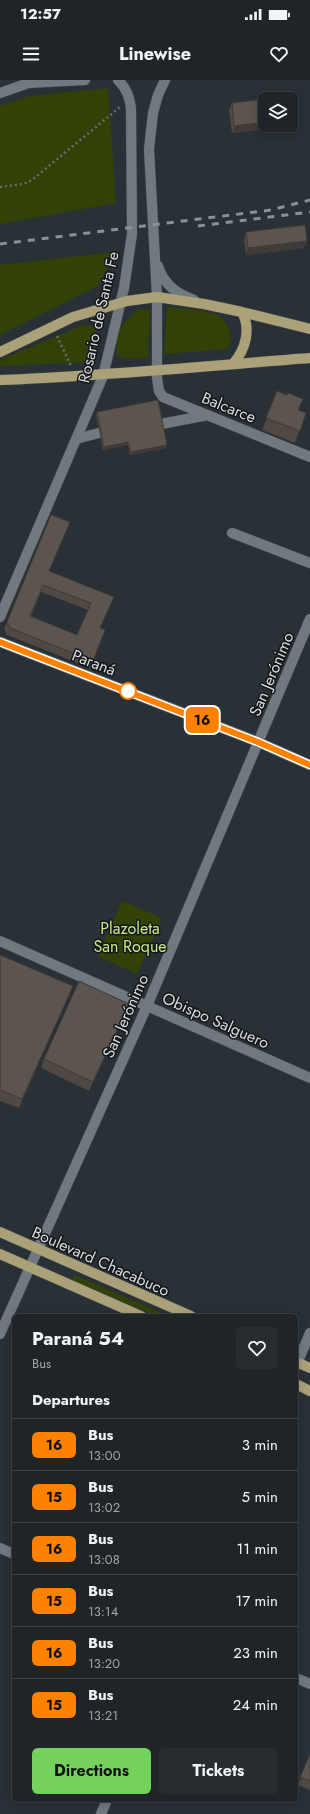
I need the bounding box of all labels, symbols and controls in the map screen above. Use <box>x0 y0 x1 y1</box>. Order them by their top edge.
text: 12:57 <box>20 3 61 25</box>
text: Linewise <box>119 41 191 67</box>
icon: menu <box>20 43 42 65</box>
icon: heart <box>268 43 290 65</box>
map controls <box>258 92 298 132</box>
button: layers <box>258 92 298 132</box>
street label: Rosario de Santa Fe <box>72 249 125 385</box>
street label: Balcarce <box>198 386 259 429</box>
street label: San Jerónimo <box>243 628 300 720</box>
street label: Paraná <box>69 644 119 681</box>
unlabelled marker <box>119 682 137 700</box>
line badge: 16 <box>184 707 220 733</box>
text: 16 <box>194 710 210 730</box>
park label: Plazoleta San Roque <box>93 917 167 958</box>
street label: San Jerónimo <box>97 970 154 1062</box>
street label: Obispo Salguero <box>159 987 273 1054</box>
street label: Boulevard Chacabuco <box>28 1221 173 1302</box>
text: Paraná 54 <box>32 1325 124 1352</box>
button: heart <box>236 1327 278 1369</box>
text: Bus <box>32 1354 51 1373</box>
text: Departures <box>32 1389 110 1411</box>
text: Bus <box>88 1424 113 1446</box>
text: 3 min <box>242 1434 278 1456</box>
text: 16 <box>46 1435 62 1455</box>
text: 13:00 <box>88 1446 120 1465</box>
text: Bus <box>88 1476 113 1498</box>
text: 5 min <box>242 1486 278 1508</box>
text: 15 <box>46 1487 62 1507</box>
text: 13:02 <box>88 1498 120 1517</box>
text: Bus <box>88 1528 113 1550</box>
text: 11 min <box>237 1538 278 1560</box>
text: 16 <box>46 1539 62 1559</box>
text: 13:08 <box>88 1550 120 1569</box>
text: Bus <box>88 1580 113 1602</box>
text: 17 min <box>235 1590 278 1612</box>
text: 15 <box>46 1591 62 1611</box>
text: 13:14 <box>88 1602 118 1621</box>
text: Bus <box>88 1632 113 1654</box>
text: 23 min <box>233 1642 278 1664</box>
text: 16 <box>46 1643 62 1663</box>
text: 13:20 <box>88 1654 120 1673</box>
text: Bus <box>88 1684 113 1706</box>
text: 24 min <box>233 1694 278 1716</box>
text: 15 <box>46 1695 62 1715</box>
text: 13:21 <box>88 1706 118 1725</box>
button: Directions <box>32 1748 151 1794</box>
button: Tickets <box>159 1748 278 1794</box>

